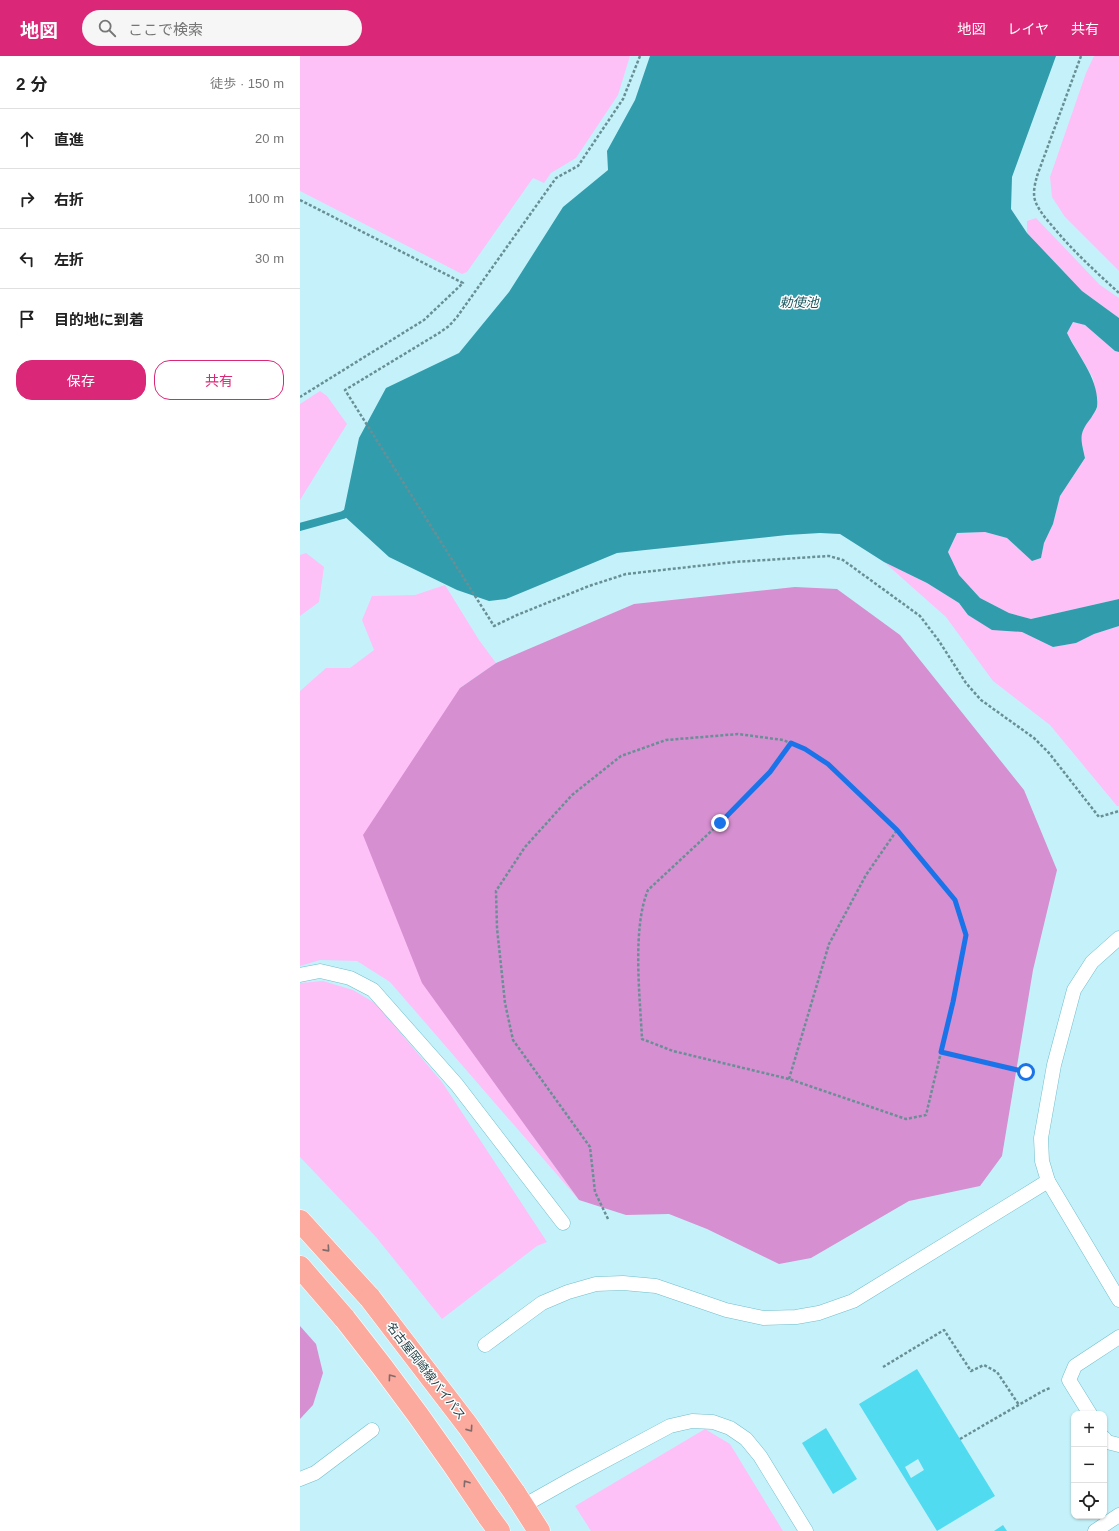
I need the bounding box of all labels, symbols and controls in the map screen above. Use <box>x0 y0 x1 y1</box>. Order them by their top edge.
search box <box>82 10 362 46</box>
icon: search <box>96 17 118 39</box>
text: 地図 <box>20 20 58 41</box>
text: ここで検索 <box>128 21 203 38</box>
text: 地図 <box>957 21 985 37</box>
text: レイヤ <box>1007 21 1049 37</box>
text: 共有 <box>1071 21 1099 37</box>
text: 2 分 <box>16 75 47 94</box>
text: 徒歩 · 150 m <box>210 76 284 91</box>
icon: ahead <box>16 128 38 150</box>
text: 直進 <box>54 131 84 148</box>
text: 20 m <box>255 131 284 146</box>
icon: right <box>16 188 38 210</box>
text: 右折 <box>54 191 84 208</box>
text: 100 m <box>248 191 284 206</box>
icon: left <box>16 248 38 270</box>
text: 左折 <box>54 251 84 268</box>
text: 30 m <box>255 251 284 266</box>
water label: 勅使池 <box>779 295 820 310</box>
icon: arrive <box>16 308 38 330</box>
text: 目的地に到着 <box>54 311 144 328</box>
button: 保存 <box>16 360 146 400</box>
button: 共有 <box>154 360 284 400</box>
route end <box>711 814 729 832</box>
route start <box>1017 1063 1035 1081</box>
one-way arrow <box>322 1245 329 1252</box>
street label: 名古屋岡崎線バイパス <box>384 1320 468 1422</box>
one-way arrow <box>388 1374 396 1381</box>
map controls <box>1071 1411 1107 1519</box>
button: + <box>1071 1411 1107 1447</box>
one-way arrow <box>465 1425 473 1432</box>
button: − <box>1071 1447 1107 1483</box>
one-way arrow <box>463 1480 471 1487</box>
button: locate <box>1071 1483 1107 1519</box>

